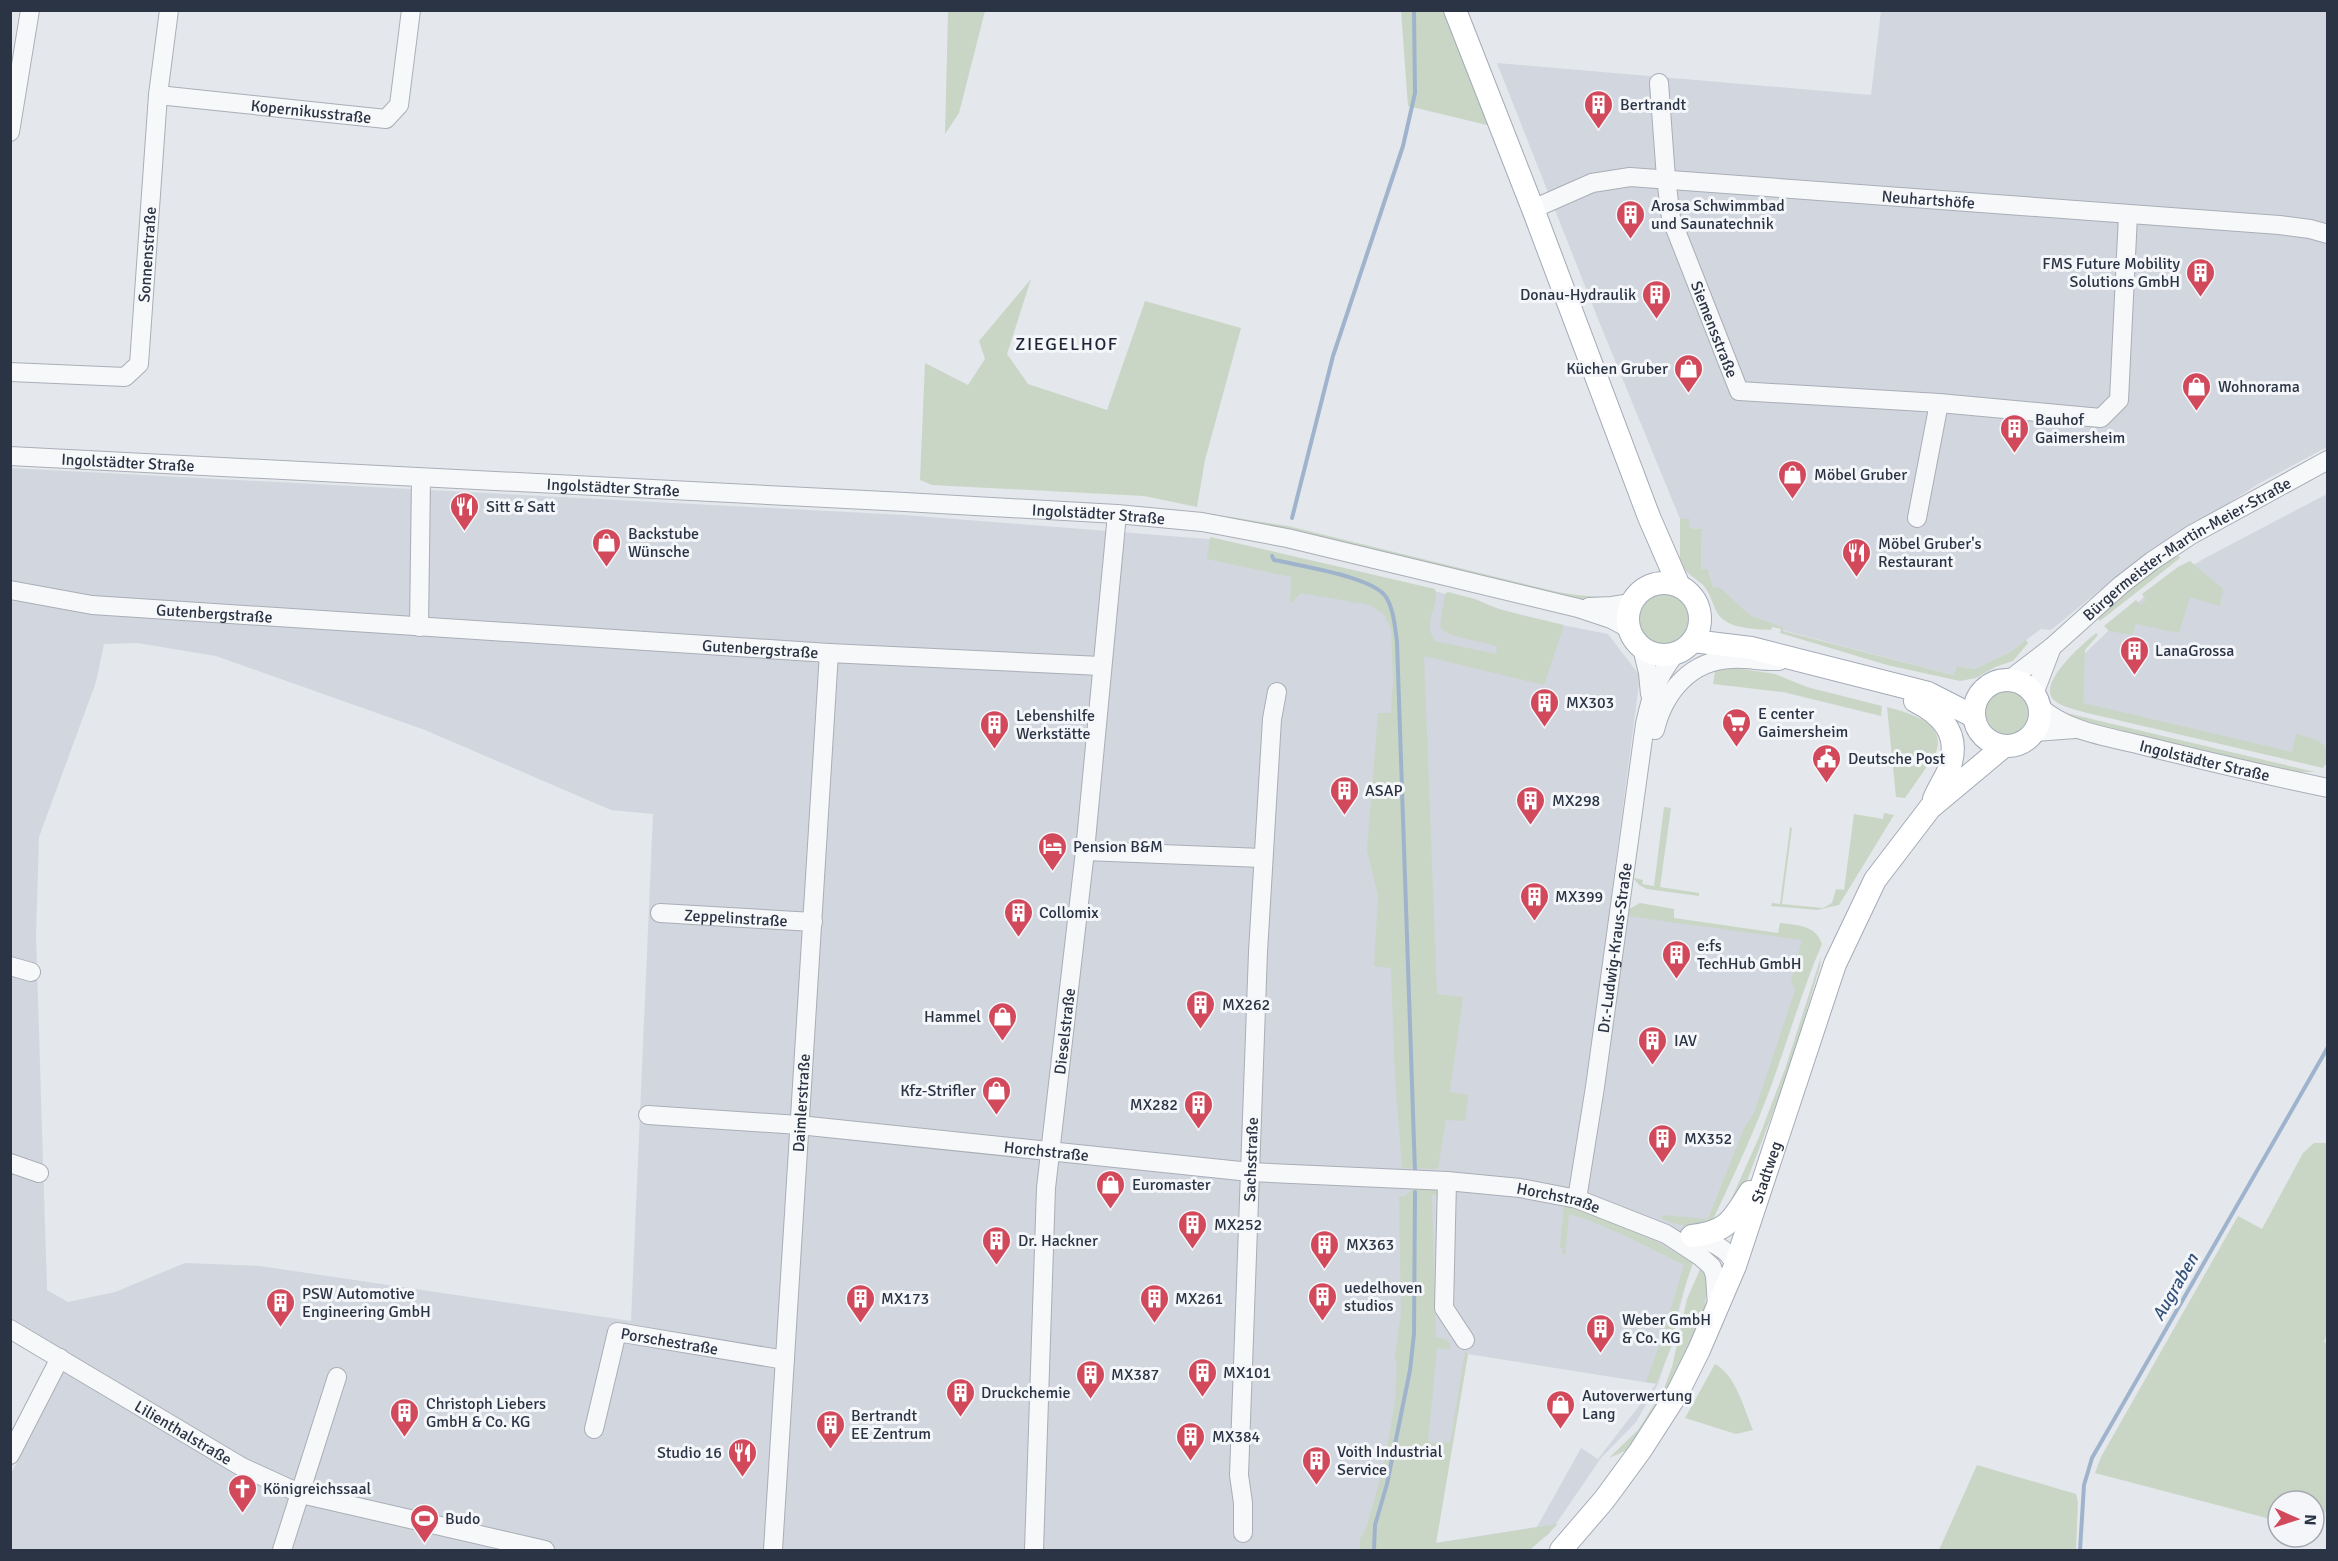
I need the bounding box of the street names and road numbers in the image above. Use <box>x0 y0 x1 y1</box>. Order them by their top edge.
street label: Kopernikusstraße <box>250 96 372 128</box>
street label: Neuhartshöfe <box>1881 187 1976 213</box>
street label: Sonnenstraße <box>134 206 161 303</box>
street label: Siemensstraße <box>1686 278 1742 381</box>
street label: Ingolstädter Straße <box>61 450 195 476</box>
street label: Bürgermeister-Martin-Meier-Straße <box>2079 473 2295 625</box>
street label: Ingolstädter Straße <box>546 475 680 501</box>
street label: Ingolstädter Straße <box>1031 500 1166 529</box>
street label: Gutenbergstraße <box>156 600 273 628</box>
street label: Gutenbergstraße <box>701 636 819 663</box>
street label: Ingolstädter Straße <box>2137 736 2271 786</box>
street label: Dr.-Ludwig-Kraus-Straße <box>1594 861 1637 1034</box>
street label: Zeppelinstraße <box>683 905 788 931</box>
street label: Dieselstraße <box>1050 987 1080 1076</box>
street label: Daimlerstraße <box>789 1053 815 1153</box>
street label: Sachsstraße <box>1240 1117 1263 1202</box>
street label: Horchstraße <box>1003 1137 1090 1166</box>
street label: Stadtweg <box>1747 1139 1787 1206</box>
street label: Horchstraße <box>1515 1179 1603 1218</box>
street label: Porschestraße <box>619 1324 720 1360</box>
street label: Lilienthalstraße <box>131 1396 235 1470</box>

